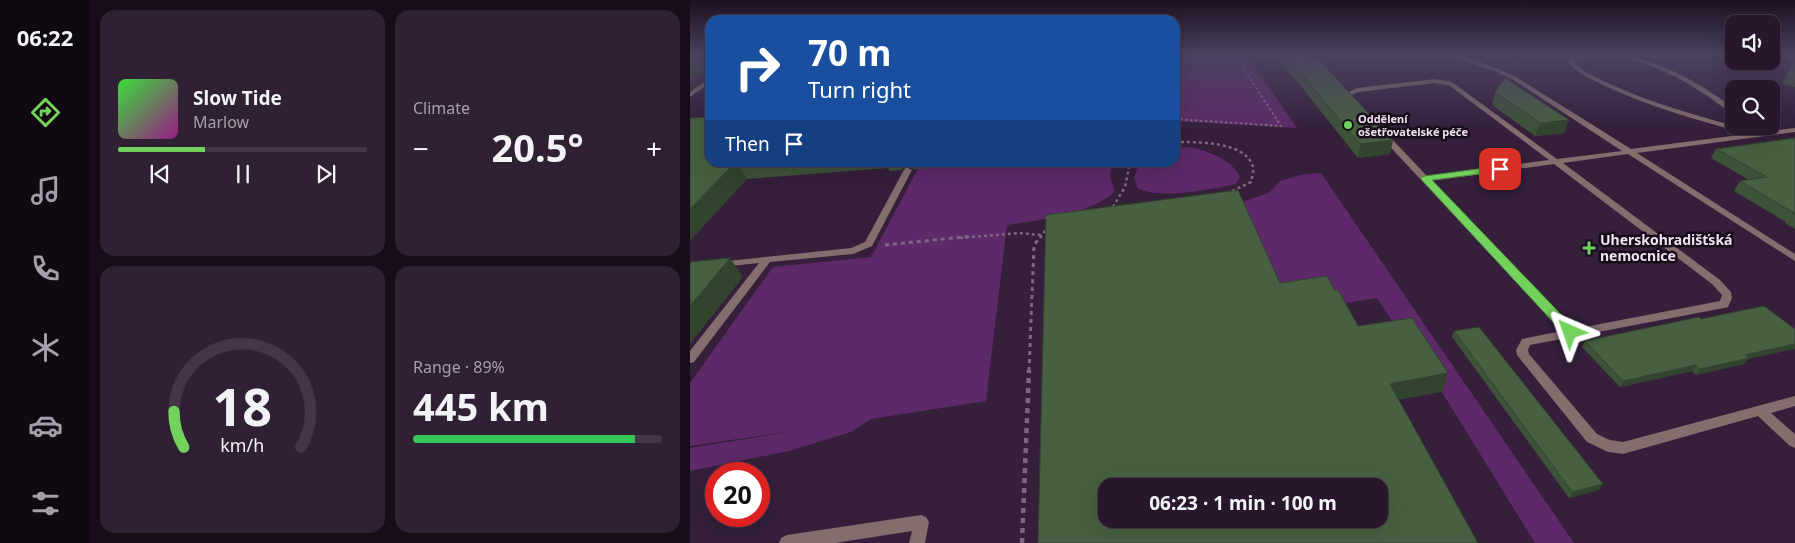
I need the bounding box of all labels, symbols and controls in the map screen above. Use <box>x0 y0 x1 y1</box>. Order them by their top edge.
map controls <box>1725 15 1780 135</box>
button: sound <box>1725 15 1780 70</box>
text: 06:22 <box>17 22 73 52</box>
text: 70 m <box>808 29 891 76</box>
icon: right <box>725 35 790 100</box>
text: Turn right <box>808 74 911 104</box>
button: search <box>1725 80 1780 135</box>
text: Slow Tide <box>193 85 282 111</box>
icon: directions <box>28 95 63 130</box>
text: Climate <box>413 97 470 119</box>
text: Marlow <box>193 111 249 133</box>
place label: Oddělení ošetřovatelské péče <box>1358 111 1469 139</box>
marker: Oddělení ošetřovatelské péče <box>1342 119 1354 131</box>
text: 20.5° <box>492 121 584 173</box>
text: − <box>413 129 429 167</box>
text: + <box>646 129 662 167</box>
icon: arrive <box>780 130 808 158</box>
text: Then <box>725 131 770 157</box>
pin <box>1479 148 1521 190</box>
icon: arrive <box>1486 155 1514 183</box>
icon: previous <box>146 160 174 188</box>
icon: pause <box>229 160 257 188</box>
icon: next <box>312 160 340 188</box>
icon: music <box>28 173 63 208</box>
place label: Uherskohradišťská nemocnice <box>1600 230 1732 265</box>
marker: Uherskohradišťská nemocnice <box>1582 241 1596 255</box>
icon: phone <box>28 251 63 286</box>
position arrow <box>1543 305 1595 357</box>
icon: climate <box>28 330 63 365</box>
text: Range · 89% <box>413 356 505 378</box>
text: 18 <box>213 370 272 441</box>
text: 445 km <box>413 380 549 432</box>
icon: car <box>28 408 63 443</box>
text: km/h <box>221 433 264 457</box>
speed limit sign: 20 <box>705 462 770 527</box>
icon: filters <box>28 486 63 521</box>
text: 06:23 · 1 min · 100 m <box>1149 490 1337 516</box>

